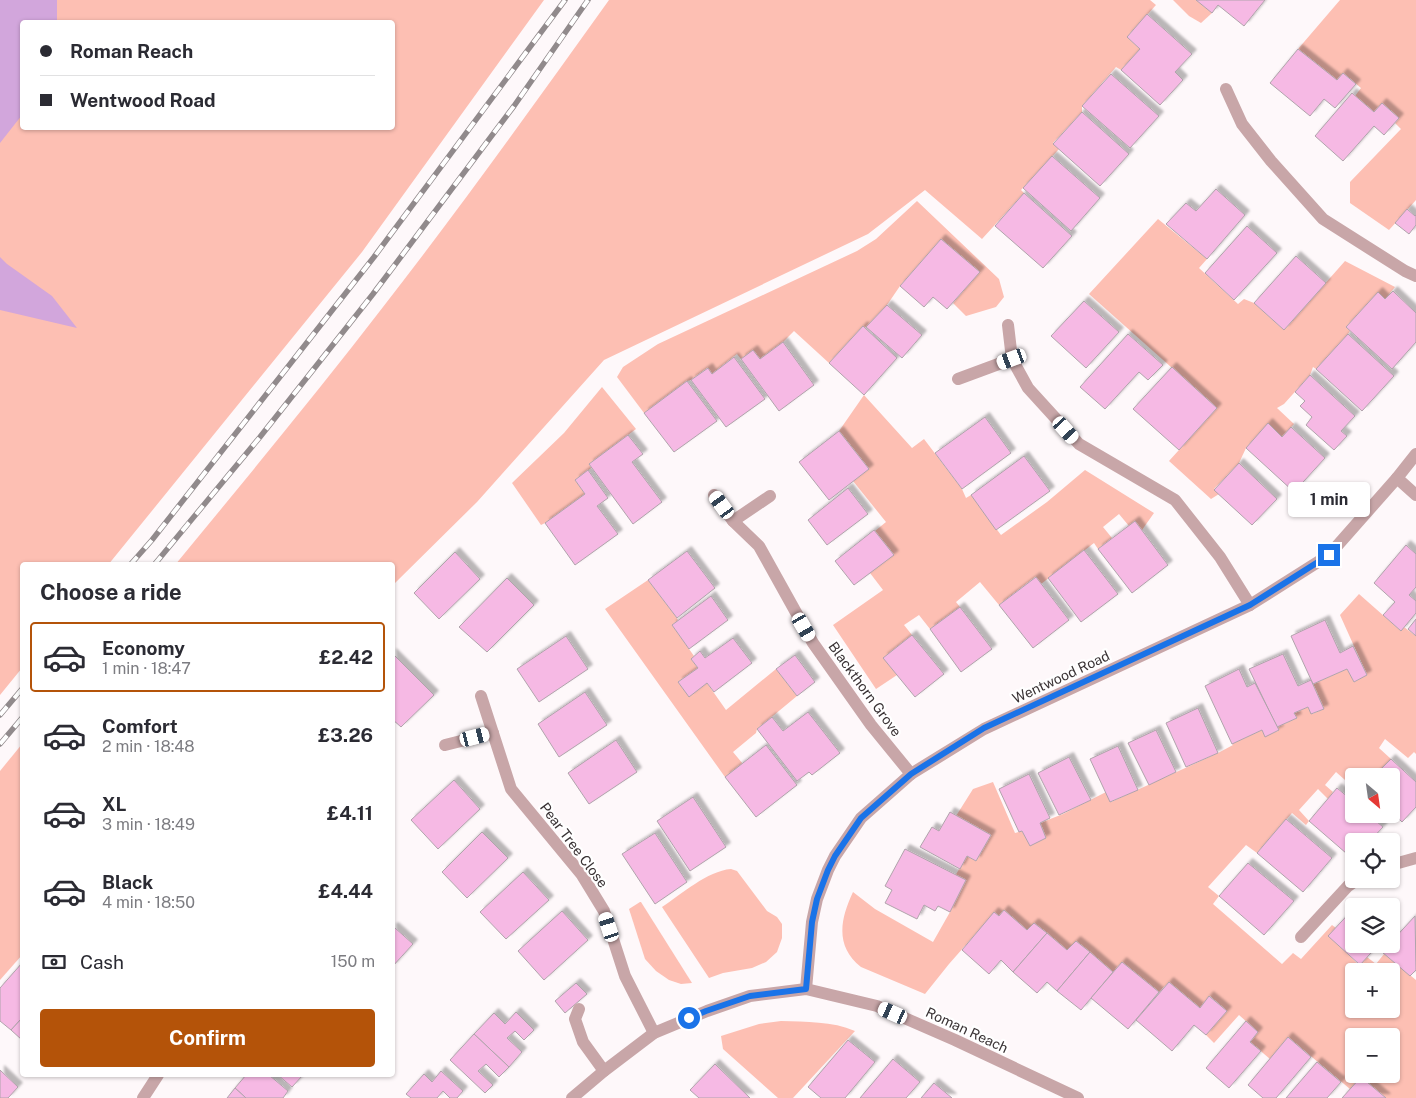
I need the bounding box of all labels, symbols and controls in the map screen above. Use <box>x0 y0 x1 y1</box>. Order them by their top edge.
text: Roman Reach <box>70 40 193 62</box>
text: Wentwood Road <box>70 89 216 111</box>
car <box>995 347 1028 371</box>
car <box>1050 414 1081 446</box>
callout: 1 min <box>1288 482 1370 518</box>
car <box>707 488 736 522</box>
text: 1 min <box>1310 490 1348 509</box>
route end <box>1318 544 1340 566</box>
text: Choose a ride <box>40 579 182 605</box>
car <box>790 610 817 644</box>
icon: car <box>42 635 87 680</box>
text: Economy <box>102 637 185 659</box>
street label: Blackthorn Grove <box>825 639 905 740</box>
text: £2.42 <box>319 646 373 668</box>
street label: Wentwood Road <box>1010 647 1112 707</box>
text: 1 min · 18:47 <box>102 659 191 678</box>
icon: car <box>42 713 87 758</box>
text: Comfort <box>102 715 178 737</box>
text: £3.26 <box>318 724 373 746</box>
car <box>458 726 491 748</box>
text: 2 min · 18:48 <box>102 737 195 756</box>
north arrow <box>1345 768 1400 822</box>
map controls <box>1345 768 1400 1083</box>
icon: car <box>42 791 87 836</box>
text: XL <box>102 793 127 815</box>
street label: Pear Tree Close <box>537 799 611 891</box>
text: £4.11 <box>327 802 373 824</box>
text: 3 min · 18:49 <box>102 815 195 834</box>
button: locate <box>1345 833 1400 888</box>
icon: car <box>42 869 87 914</box>
text: Black <box>102 871 153 893</box>
text: £4.44 <box>318 880 373 902</box>
text: 4 min · 18:50 <box>102 893 195 912</box>
button: layers <box>1345 898 1400 953</box>
car <box>597 910 620 944</box>
icon: cash <box>40 948 68 976</box>
text: Cash <box>80 951 124 973</box>
text: 150 m <box>331 952 375 971</box>
button: + <box>1345 963 1400 1018</box>
car <box>876 1000 909 1026</box>
street label: Roman Reach <box>923 1004 1011 1056</box>
route start <box>678 1007 700 1029</box>
button: Confirm <box>40 1009 375 1067</box>
button: − <box>1345 1028 1400 1083</box>

